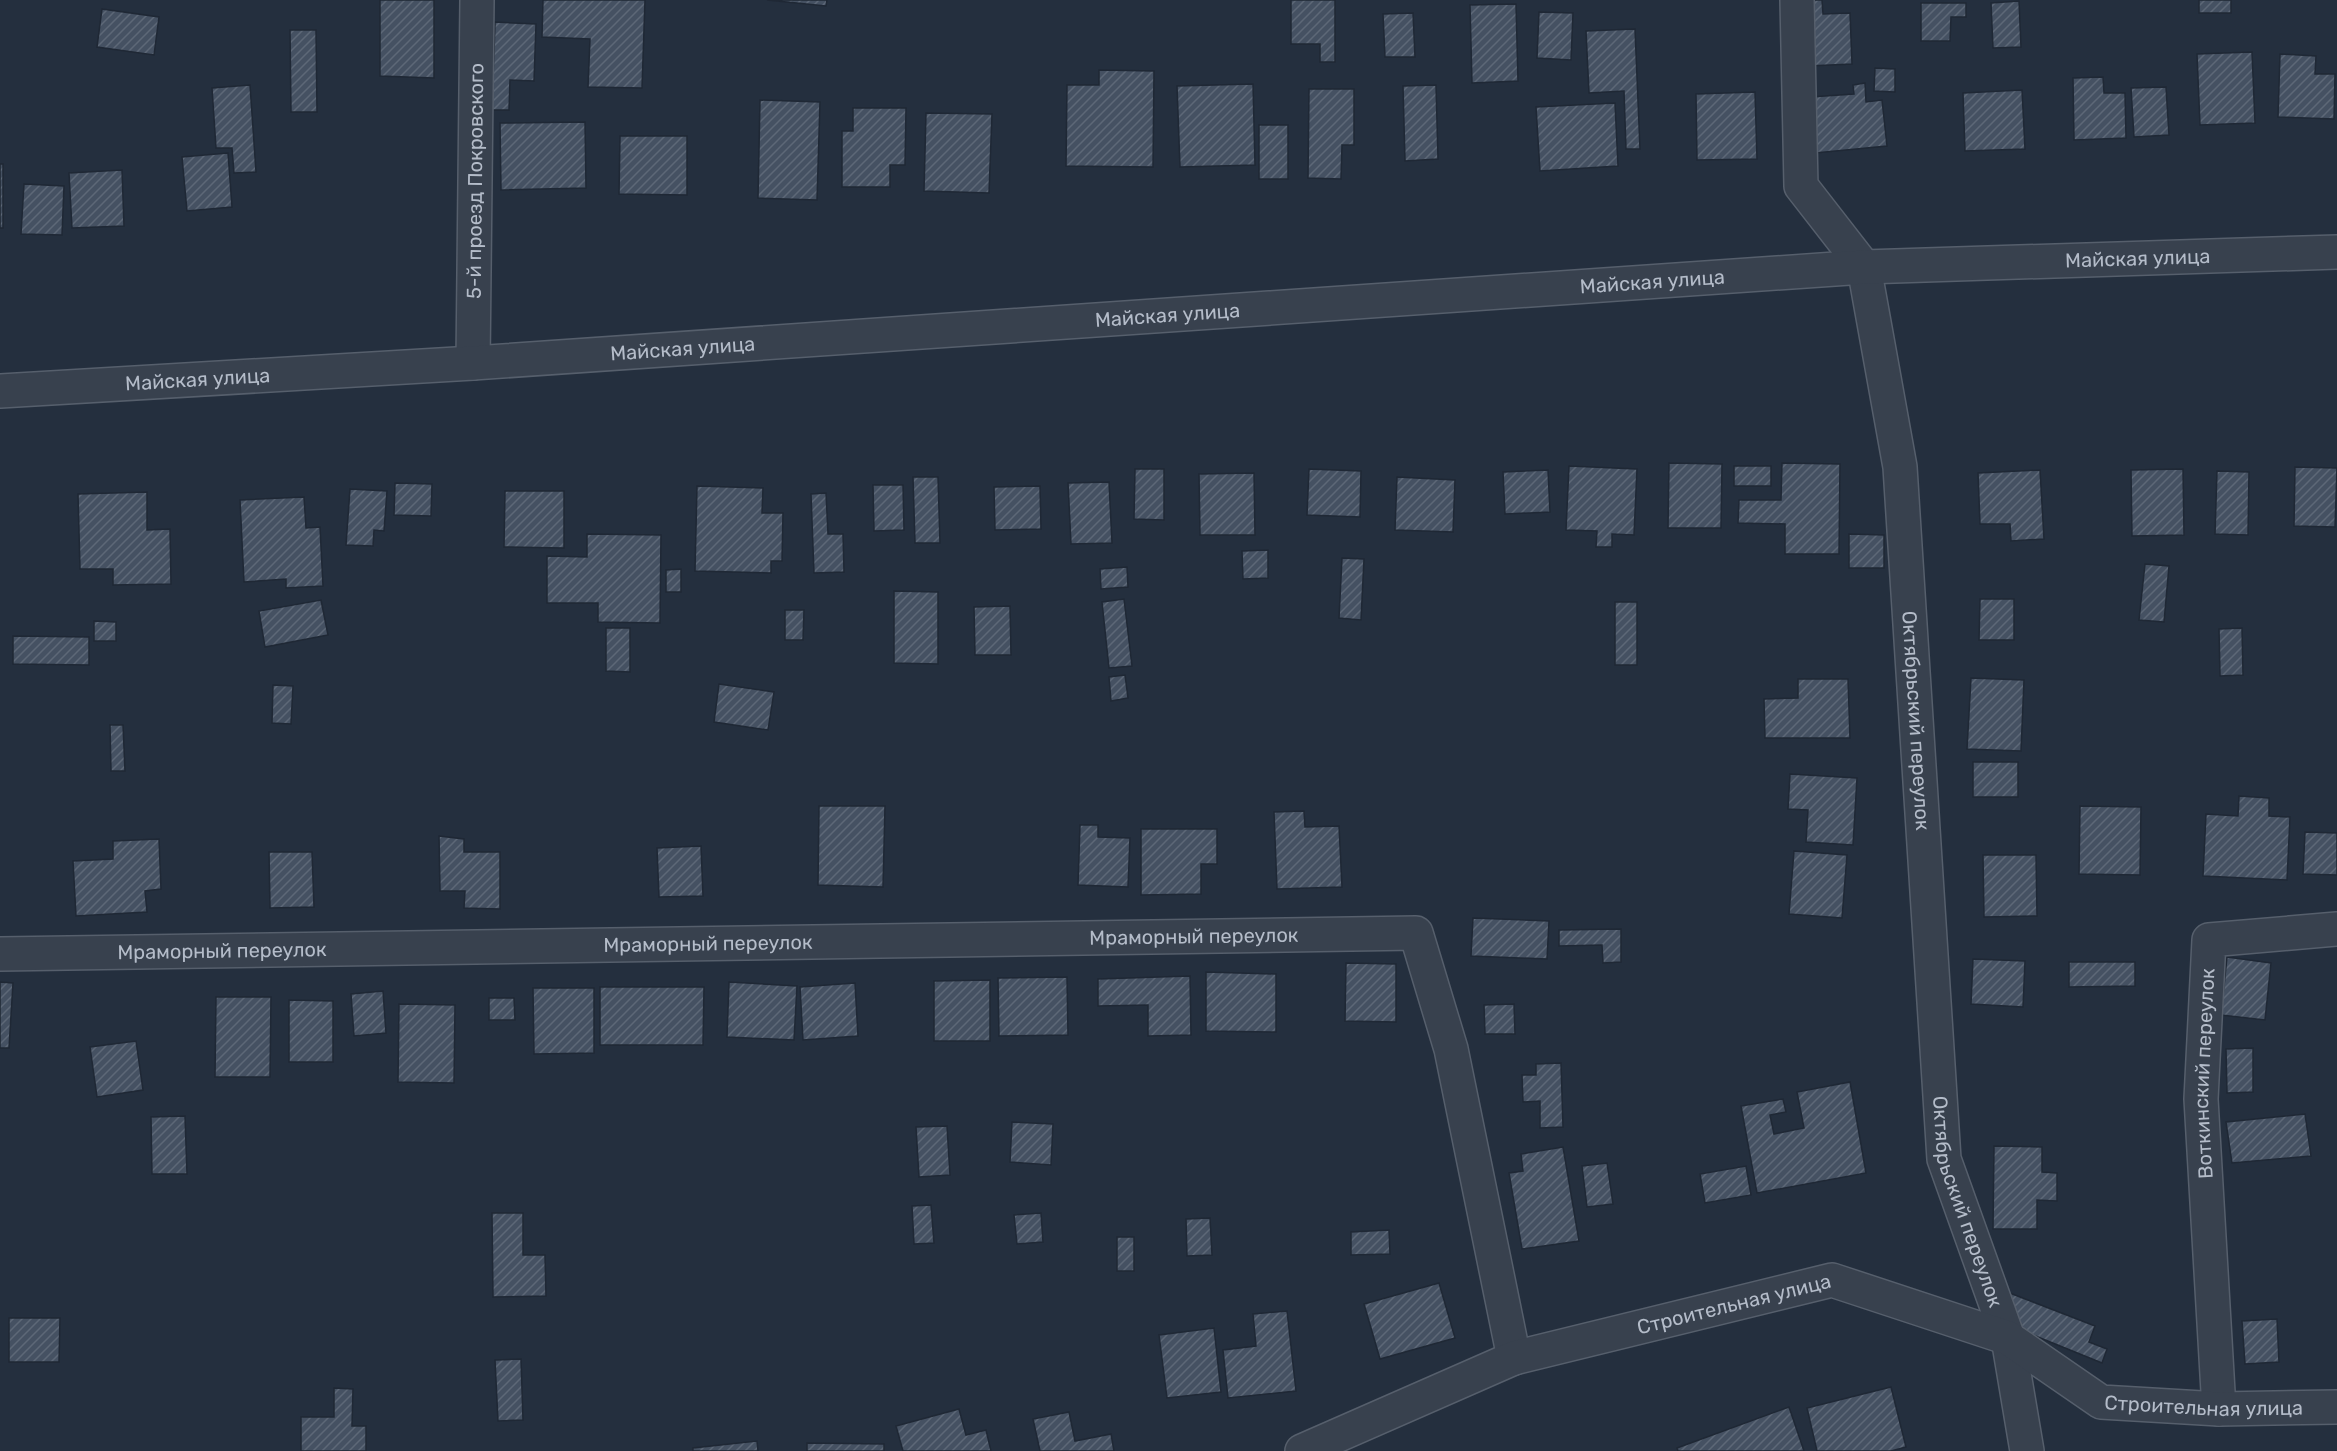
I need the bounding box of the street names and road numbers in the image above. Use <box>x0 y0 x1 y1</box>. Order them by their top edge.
street label: 5-й проезд Покровского <box>462 63 488 299</box>
street label: Майская улица <box>2065 244 2211 273</box>
street label: Майская улица <box>1579 265 1726 299</box>
street label: Майская улица <box>1094 298 1241 332</box>
street label: Майская улица <box>609 332 756 366</box>
street label: Майская улица <box>124 363 271 396</box>
street label: Октябрьский переулок <box>1897 610 1935 831</box>
street label: Мраморный переулок <box>1089 923 1299 950</box>
street label: Мраморный переулок <box>603 930 813 957</box>
street label: Мраморный переулок <box>117 937 327 964</box>
street label: Воткинский переулок <box>2189 967 2220 1180</box>
street label: Октябрьский переулок <box>1928 1095 2008 1311</box>
street label: Строительная улица <box>1635 1269 1833 1339</box>
street label: Строительная улица <box>2104 1390 2303 1421</box>

